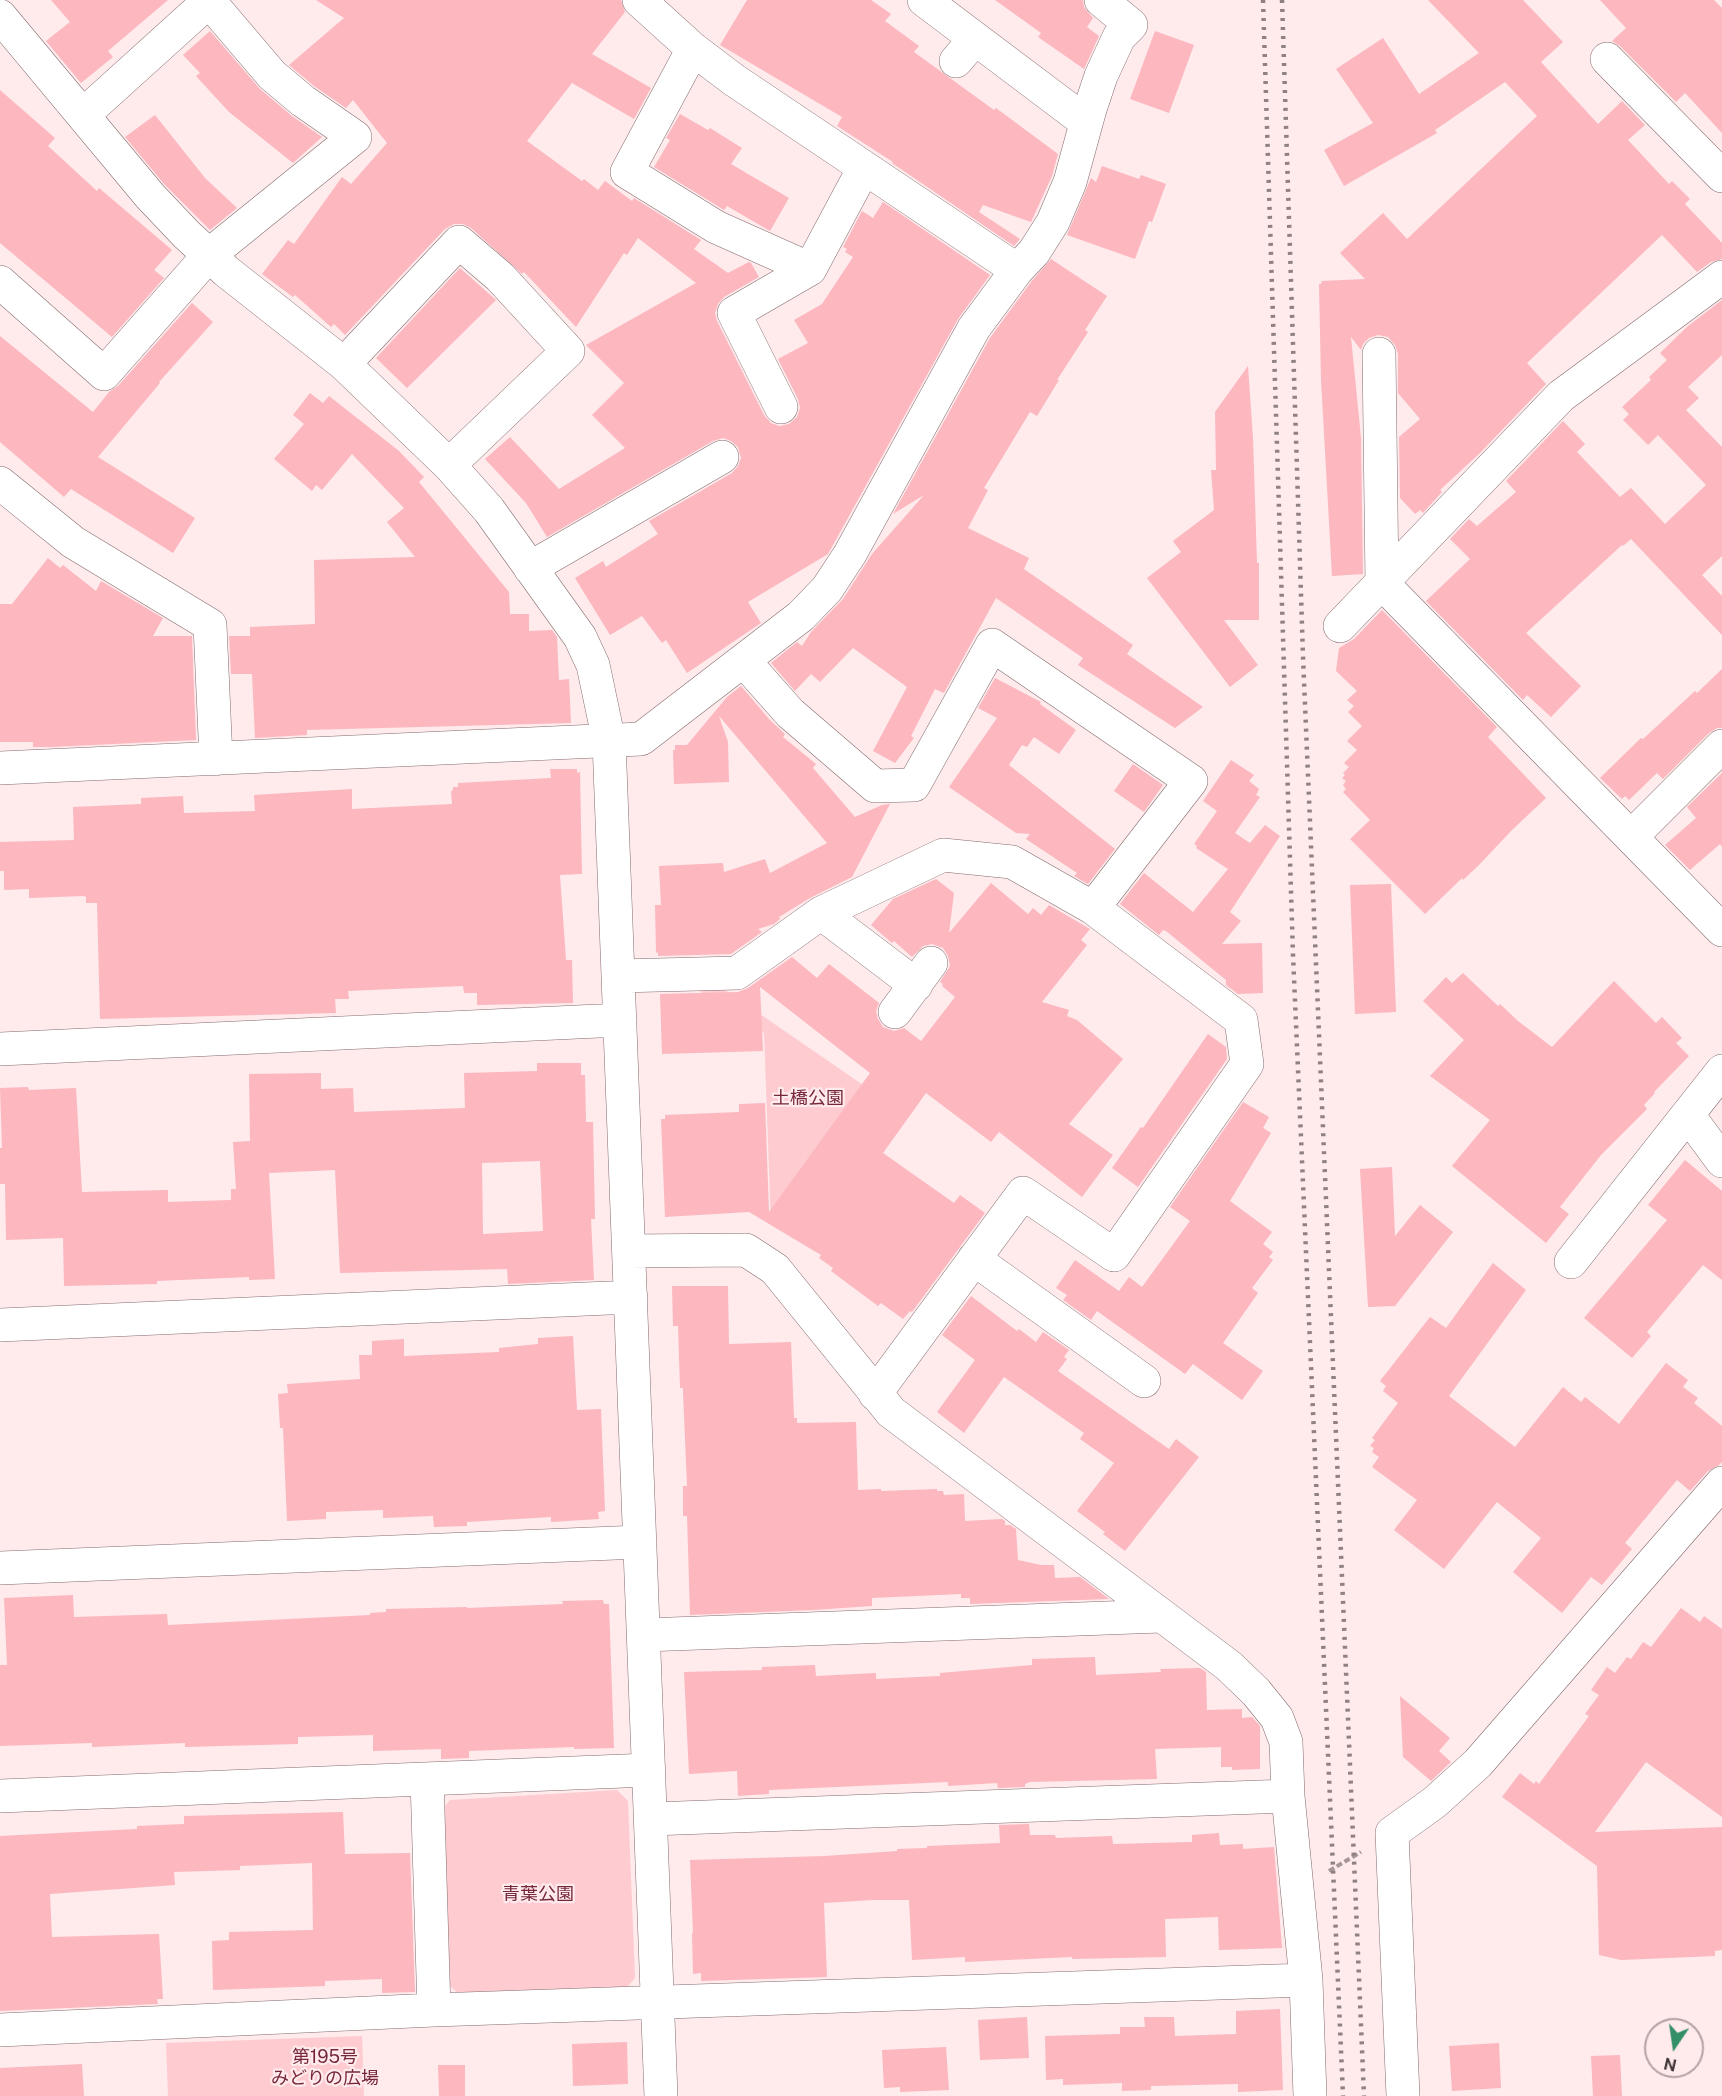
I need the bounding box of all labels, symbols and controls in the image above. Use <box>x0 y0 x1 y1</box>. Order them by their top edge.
park label: 土橋公園 <box>772 1087 844 1109</box>
park label: 青葉公園 <box>502 1883 574 1905</box>
north arrow <box>1644 2018 1704 2078</box>
park label: 第195号 みどりの広場 <box>271 2046 379 2088</box>
text: N <box>1662 2053 1679 2075</box>

